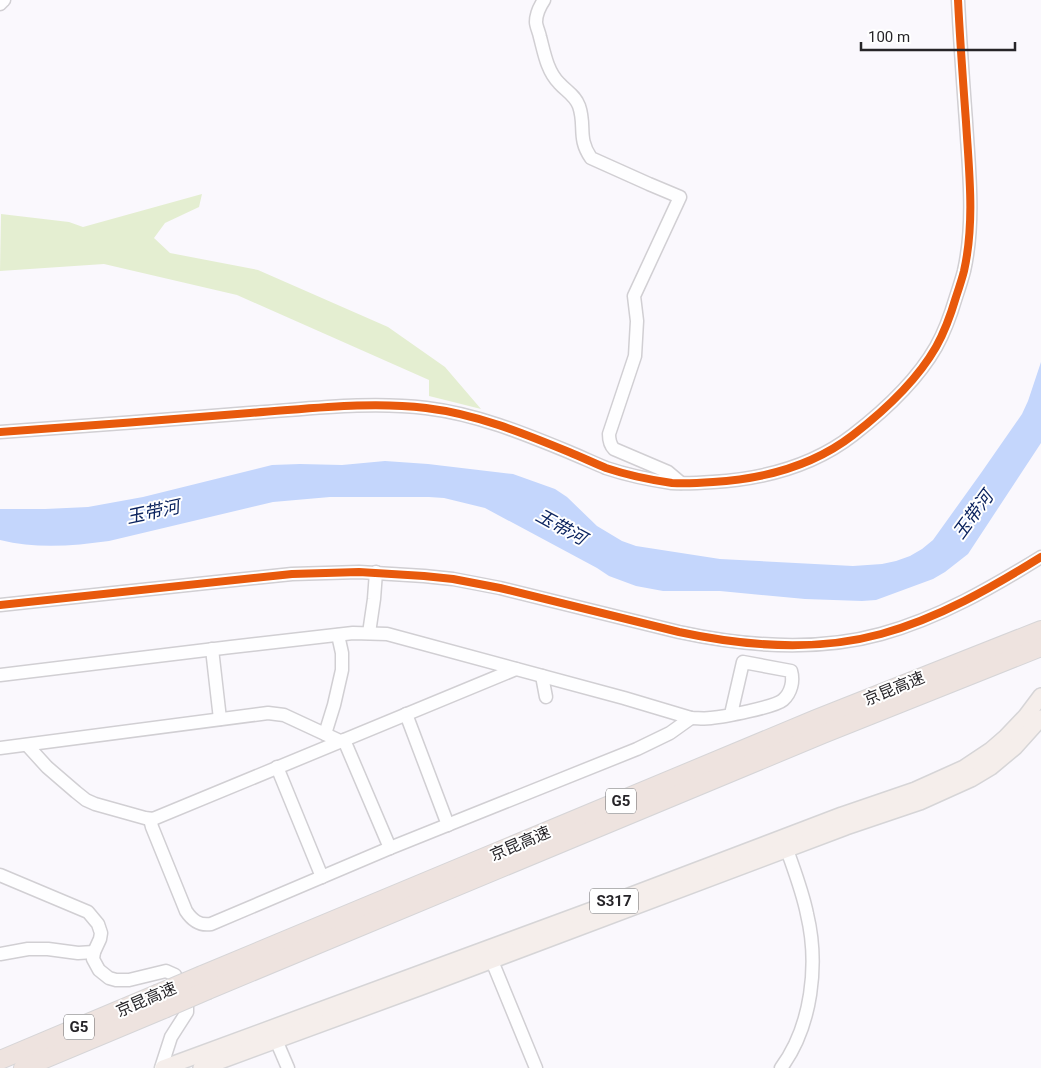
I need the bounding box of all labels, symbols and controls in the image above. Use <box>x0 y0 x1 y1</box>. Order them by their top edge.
scale bar <box>861 20 1015 52</box>
text: 100 m <box>868 28 910 46</box>
water label: 玉带河 <box>948 484 999 543</box>
water label: 玉带河 <box>124 495 184 527</box>
water label: 玉带河 <box>533 504 593 550</box>
street label: 京昆高速 <box>861 668 927 709</box>
road number: G5 <box>606 788 636 814</box>
street label: 京昆高速 <box>487 822 553 865</box>
road number: S317 <box>590 888 638 914</box>
street label: 京昆高速 <box>113 978 179 1021</box>
road number: G5 <box>64 1014 94 1040</box>

